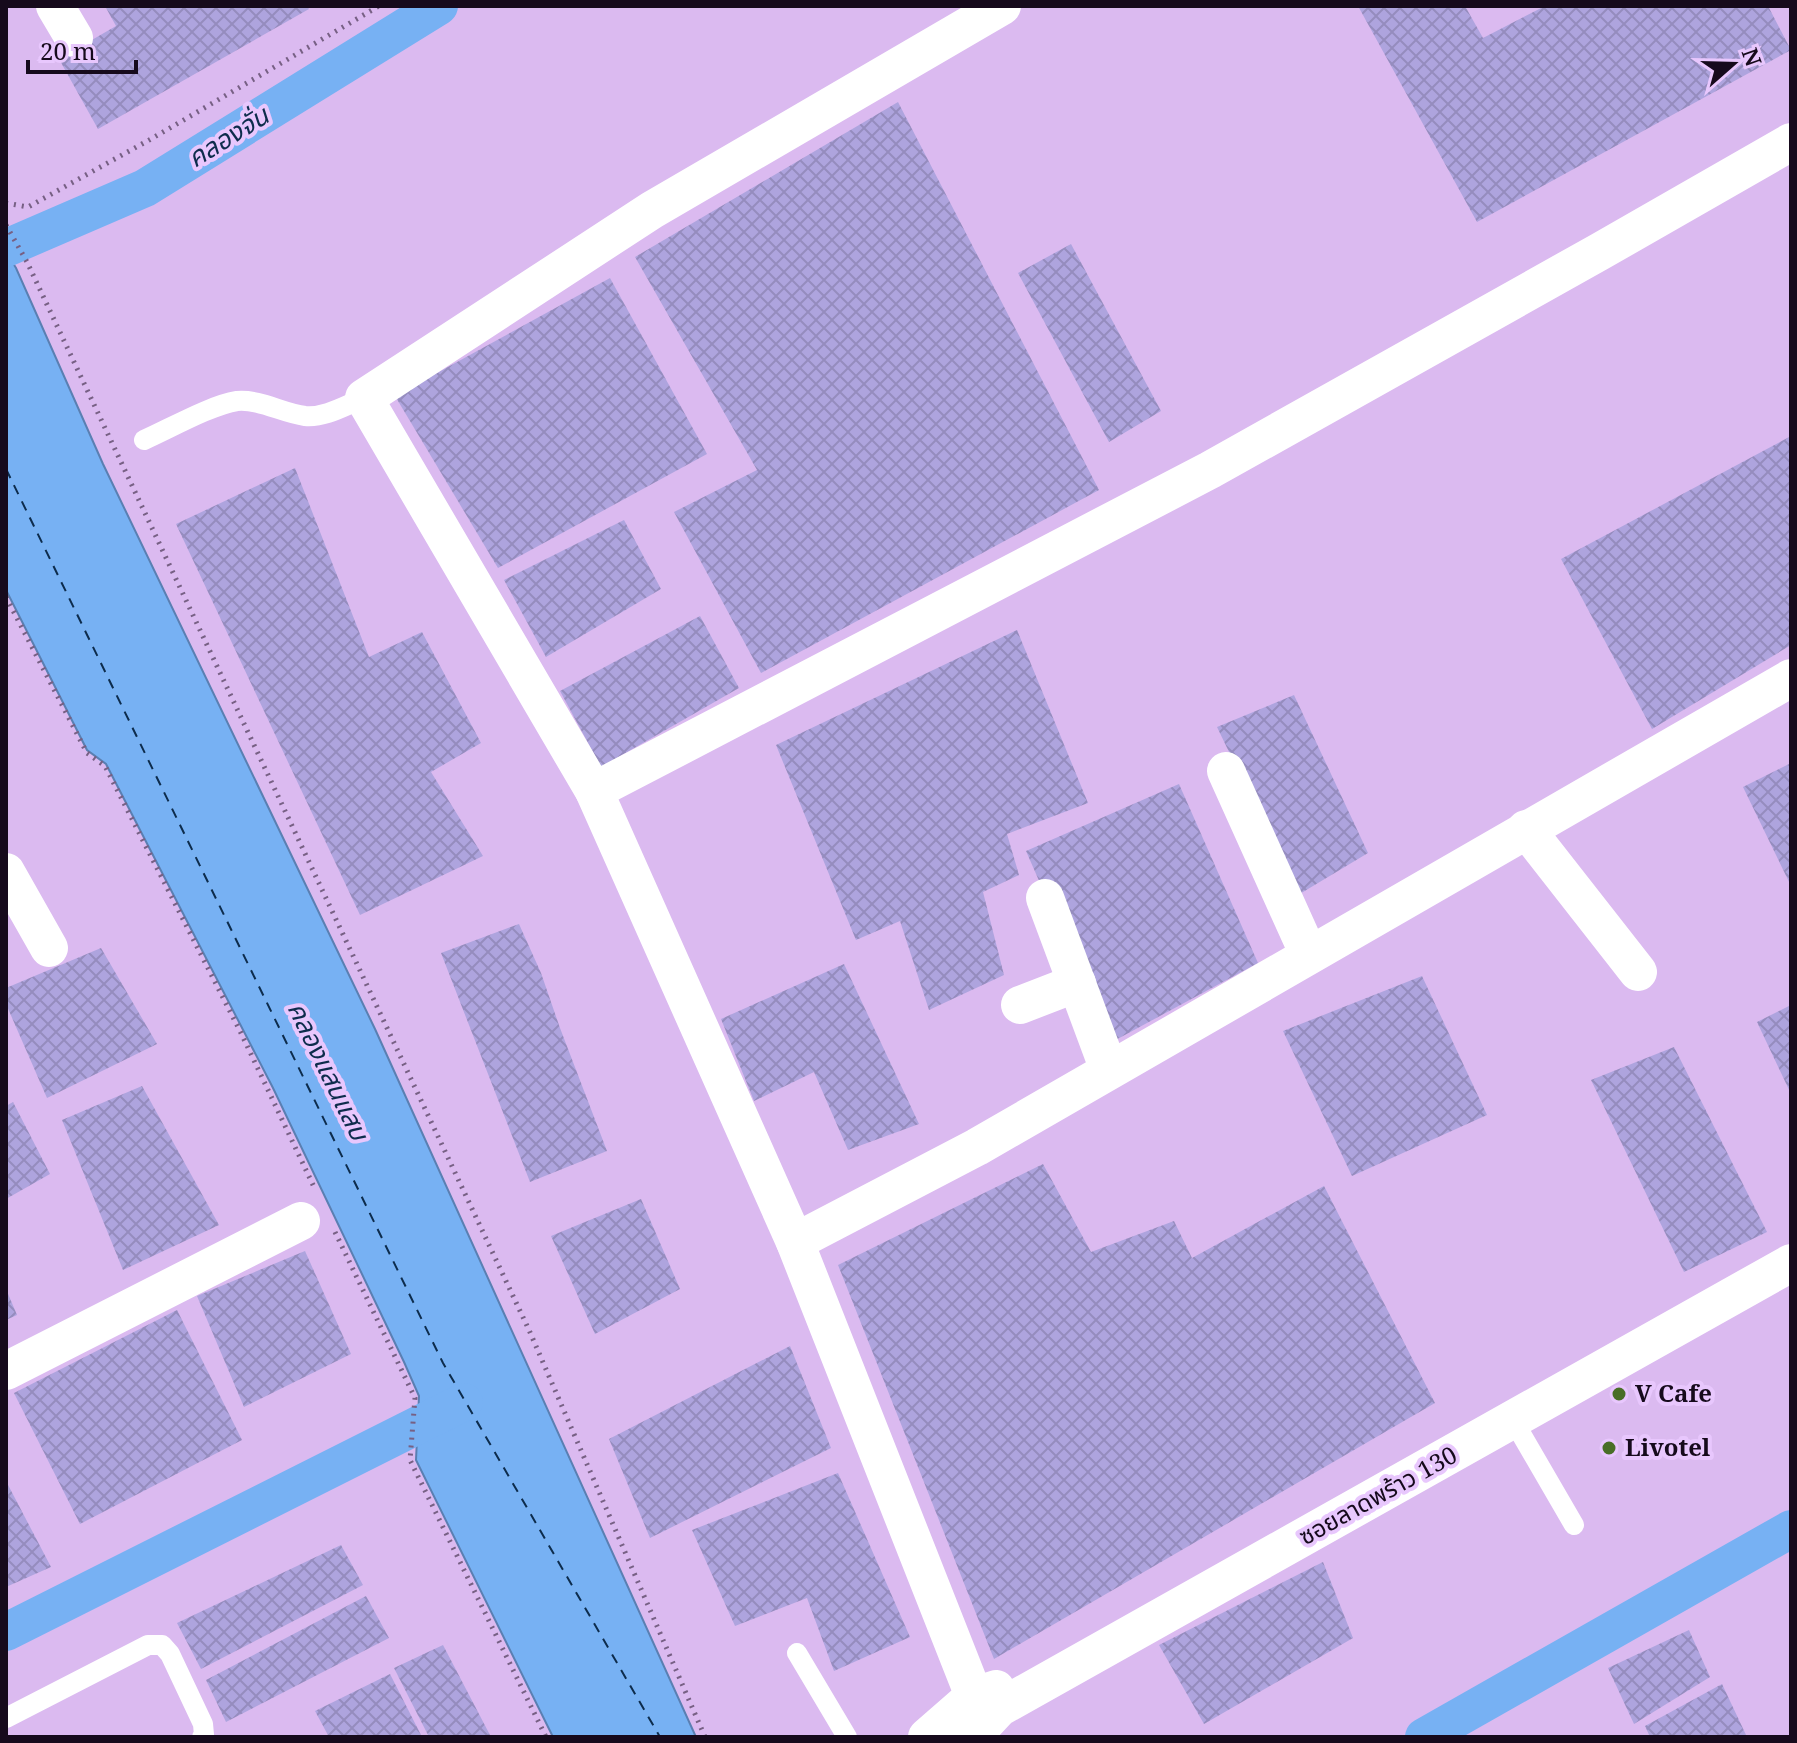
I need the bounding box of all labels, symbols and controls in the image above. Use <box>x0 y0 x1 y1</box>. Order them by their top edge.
scale bar <box>28 24 136 74</box>
north arrow <box>1693 24 1773 104</box>
text: 20 m <box>40 34 96 67</box>
text: N <box>1736 44 1770 70</box>
water label: คลองจั่น <box>180 96 277 175</box>
water label: คลองแสนแสบ <box>280 995 379 1148</box>
place label: V Cafe <box>1635 1376 1712 1409</box>
marker: V Cafe <box>1610 1385 1628 1403</box>
place label: Livotel <box>1625 1430 1711 1463</box>
street label: ซอยลาดพร้าว 130 <box>1292 1438 1462 1552</box>
marker: Livotel <box>1600 1439 1618 1457</box>

